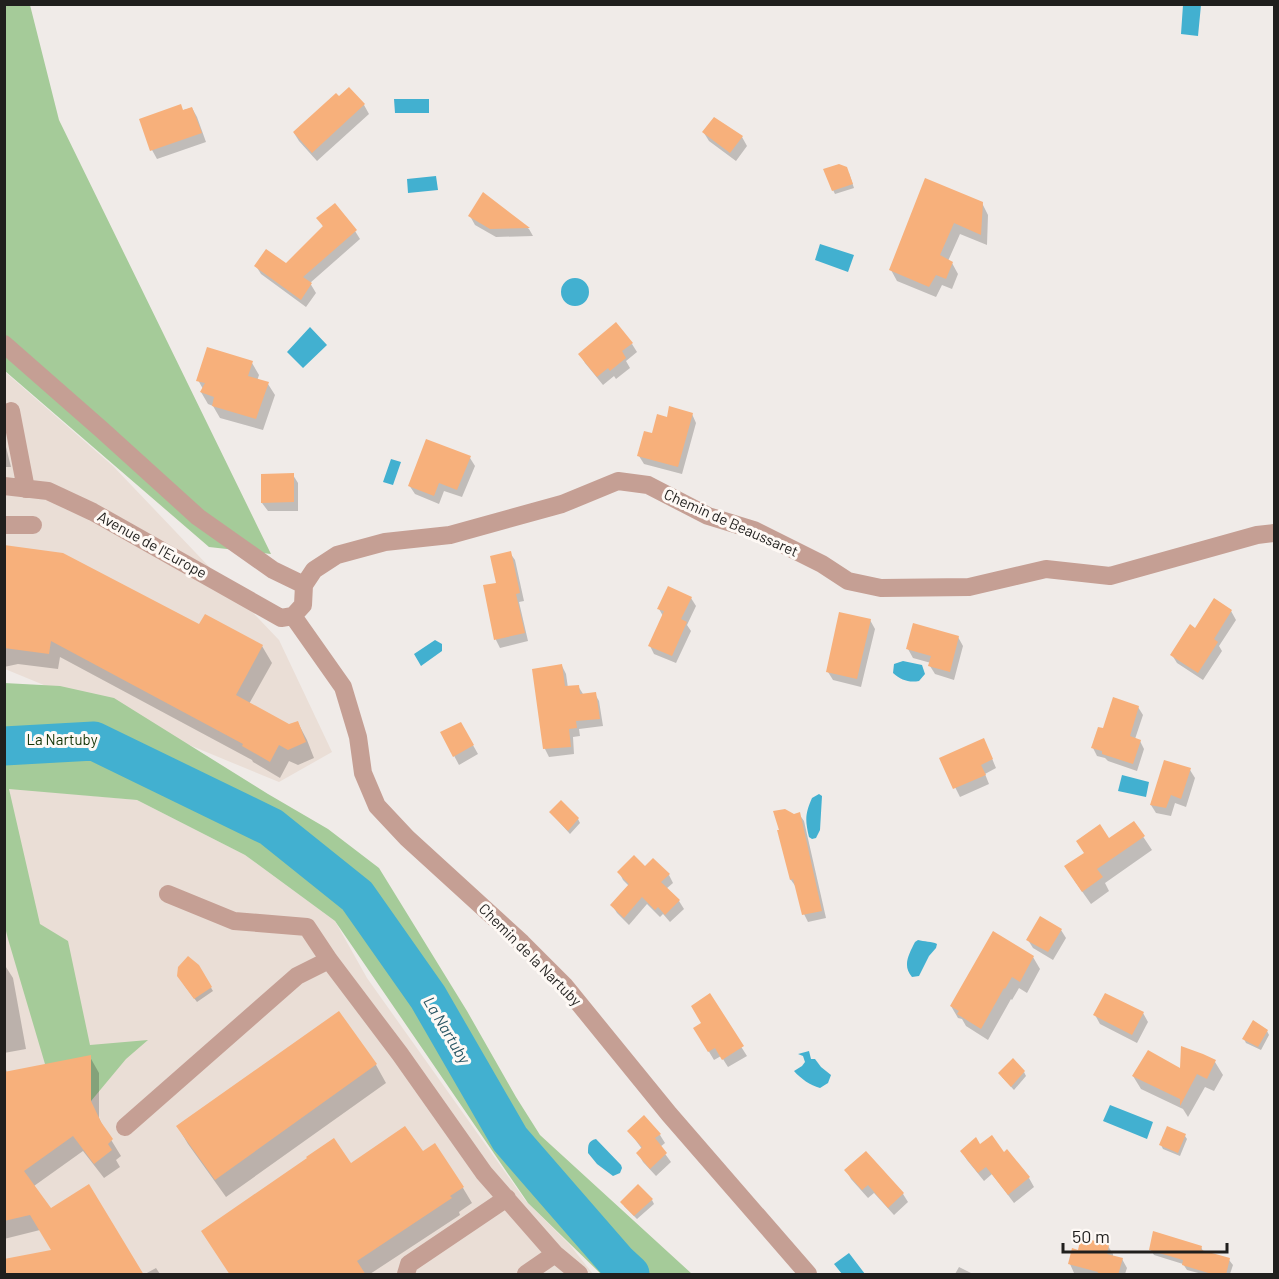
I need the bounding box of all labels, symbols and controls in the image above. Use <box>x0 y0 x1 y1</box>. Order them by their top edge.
street label: Chemin de Beaussaret <box>661 484 801 560</box>
street label: Avenue de l'Europe <box>95 507 210 582</box>
park label: La Nartuby <box>26 730 98 748</box>
street label: Chemin de la Nartuby <box>476 899 586 1009</box>
water label: La Nartuby <box>420 993 475 1067</box>
scale bar <box>1063 1216 1226 1254</box>
text: 50 m <box>1072 1225 1110 1247</box>

